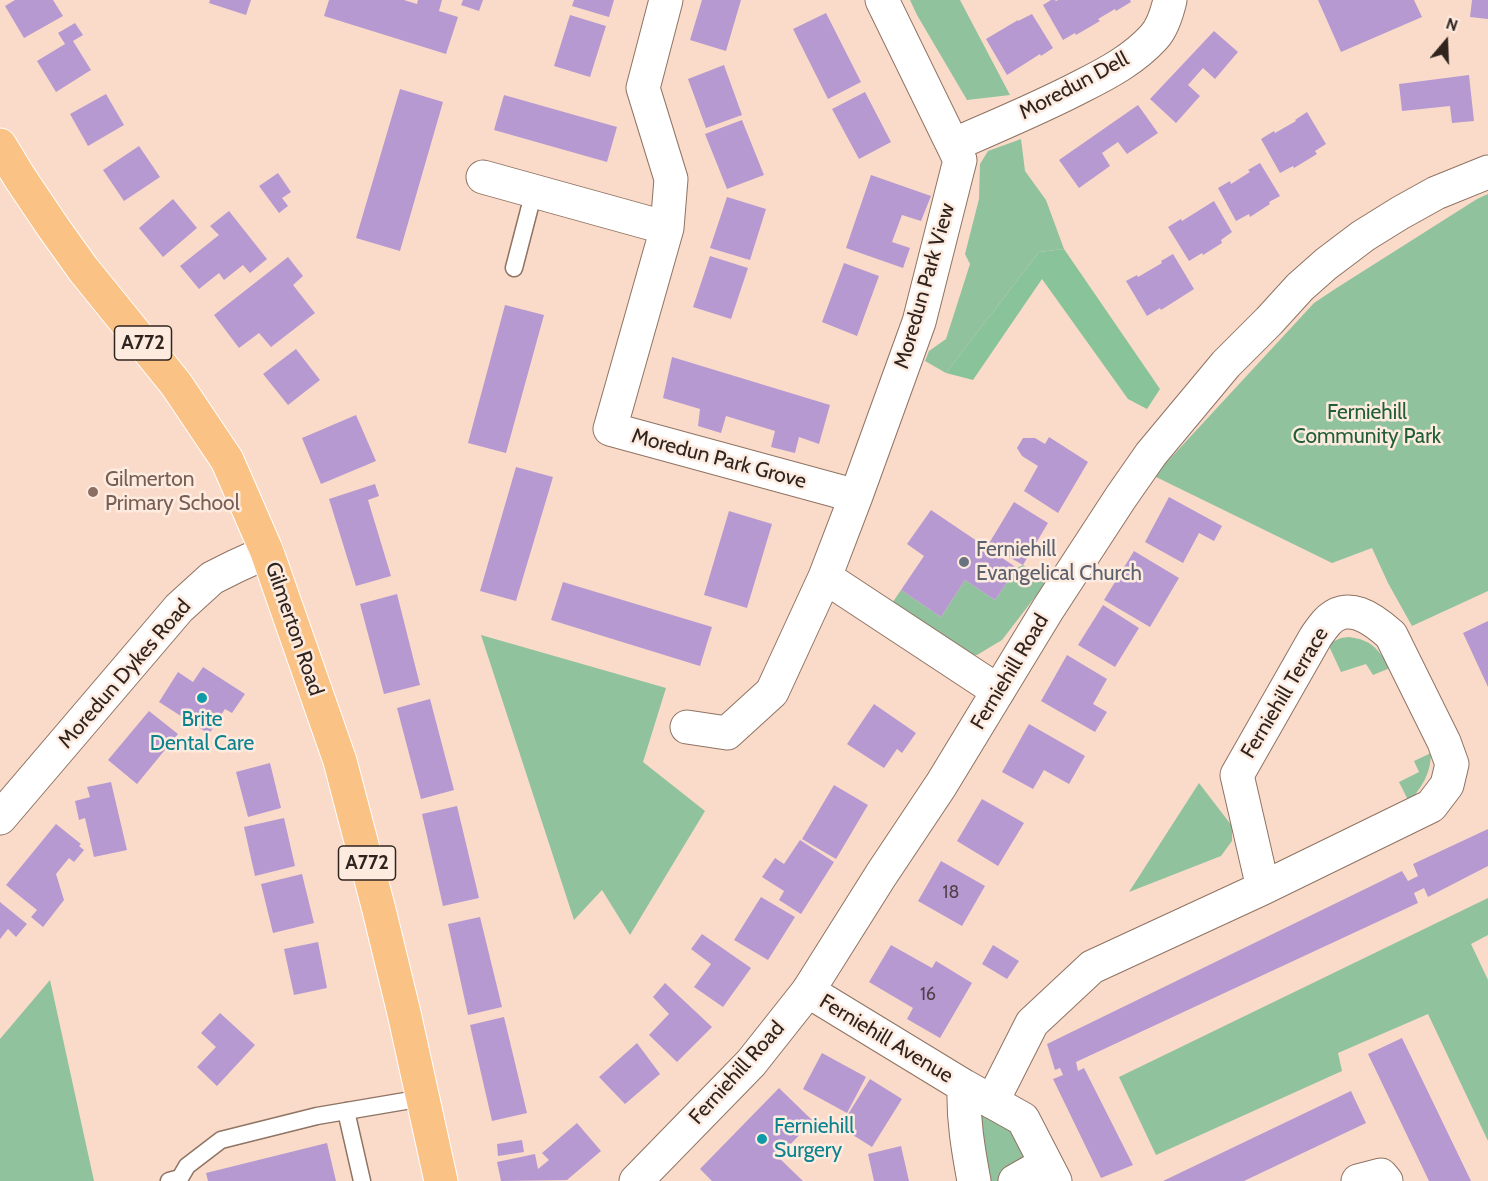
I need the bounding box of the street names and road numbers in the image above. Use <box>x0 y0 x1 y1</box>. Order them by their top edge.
street label: Moredun Dell <box>1015 47 1133 125</box>
street label: Moredun Park View <box>889 200 961 372</box>
road number: A772 <box>114 326 172 360</box>
street label: Moredun Park Grove <box>629 424 809 494</box>
street label: Gilmerton Road <box>259 559 329 699</box>
street label: Moredun Dykes Road <box>53 594 197 754</box>
street label: Ferniehill Road <box>966 610 1054 734</box>
street label: Ferniehill Terrace <box>1236 623 1334 763</box>
road number: A772 <box>338 846 395 880</box>
street label: Ferniehill Avenue <box>815 989 957 1089</box>
street label: Ferniehill Road <box>684 1016 790 1130</box>

